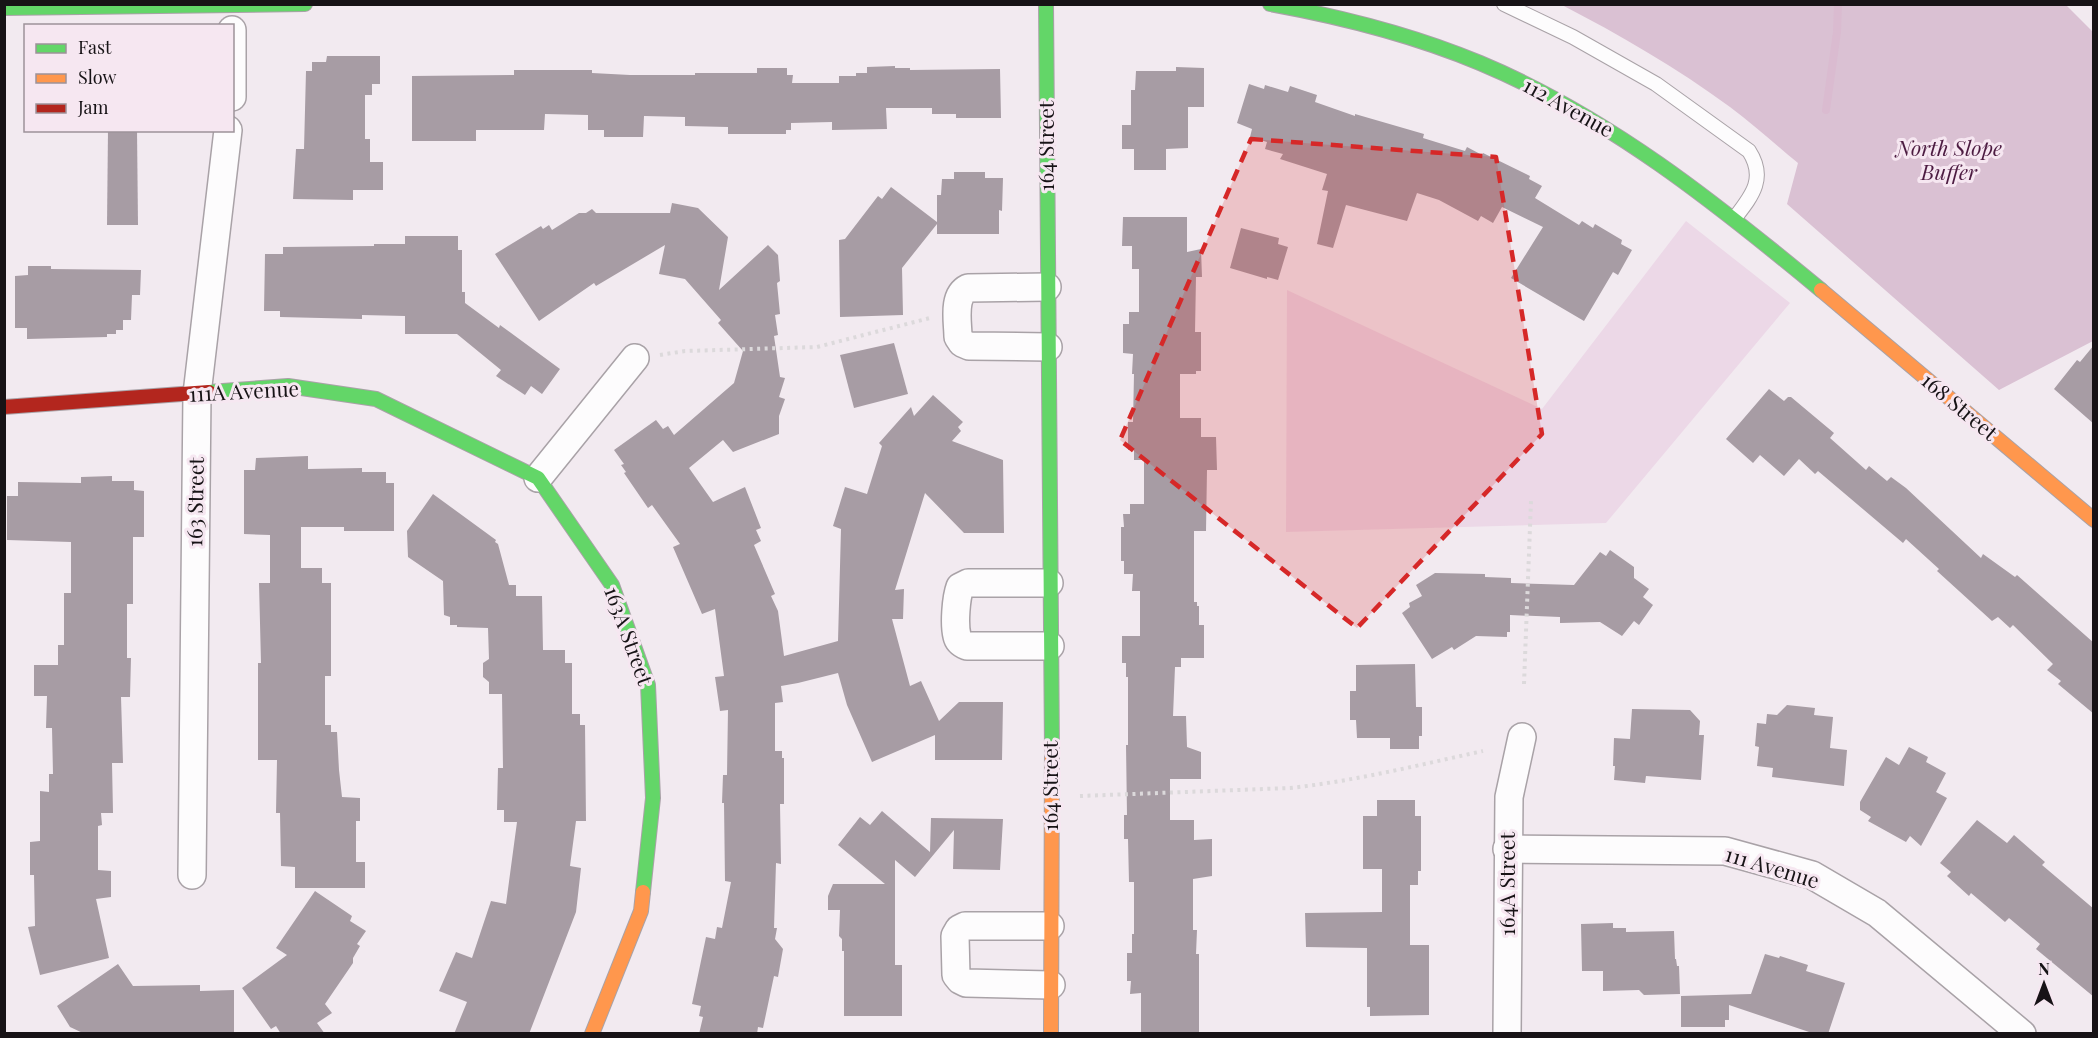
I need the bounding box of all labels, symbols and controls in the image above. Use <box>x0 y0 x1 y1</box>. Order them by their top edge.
legend <box>24 24 234 132</box>
text: Fast <box>78 35 112 59</box>
text: Slow <box>78 65 116 89</box>
street label: 112 Avenue <box>1519 70 1619 143</box>
text: Jam <box>77 95 108 119</box>
street label: 164 Street <box>1031 100 1059 191</box>
park label: North Slope Buffer <box>1894 133 2002 185</box>
street label: 168 Street <box>1916 365 2005 446</box>
street label: 111A Avenue <box>188 373 300 407</box>
street label: 163 Street <box>179 456 209 547</box>
street label: 163A Street <box>599 582 661 689</box>
street label: 164 Street <box>1035 740 1063 831</box>
street label: 164A Street <box>1492 832 1520 936</box>
street label: 111 Avenue <box>1722 839 1823 894</box>
north arrow <box>2014 954 2074 1014</box>
text: N <box>2038 958 2050 979</box>

